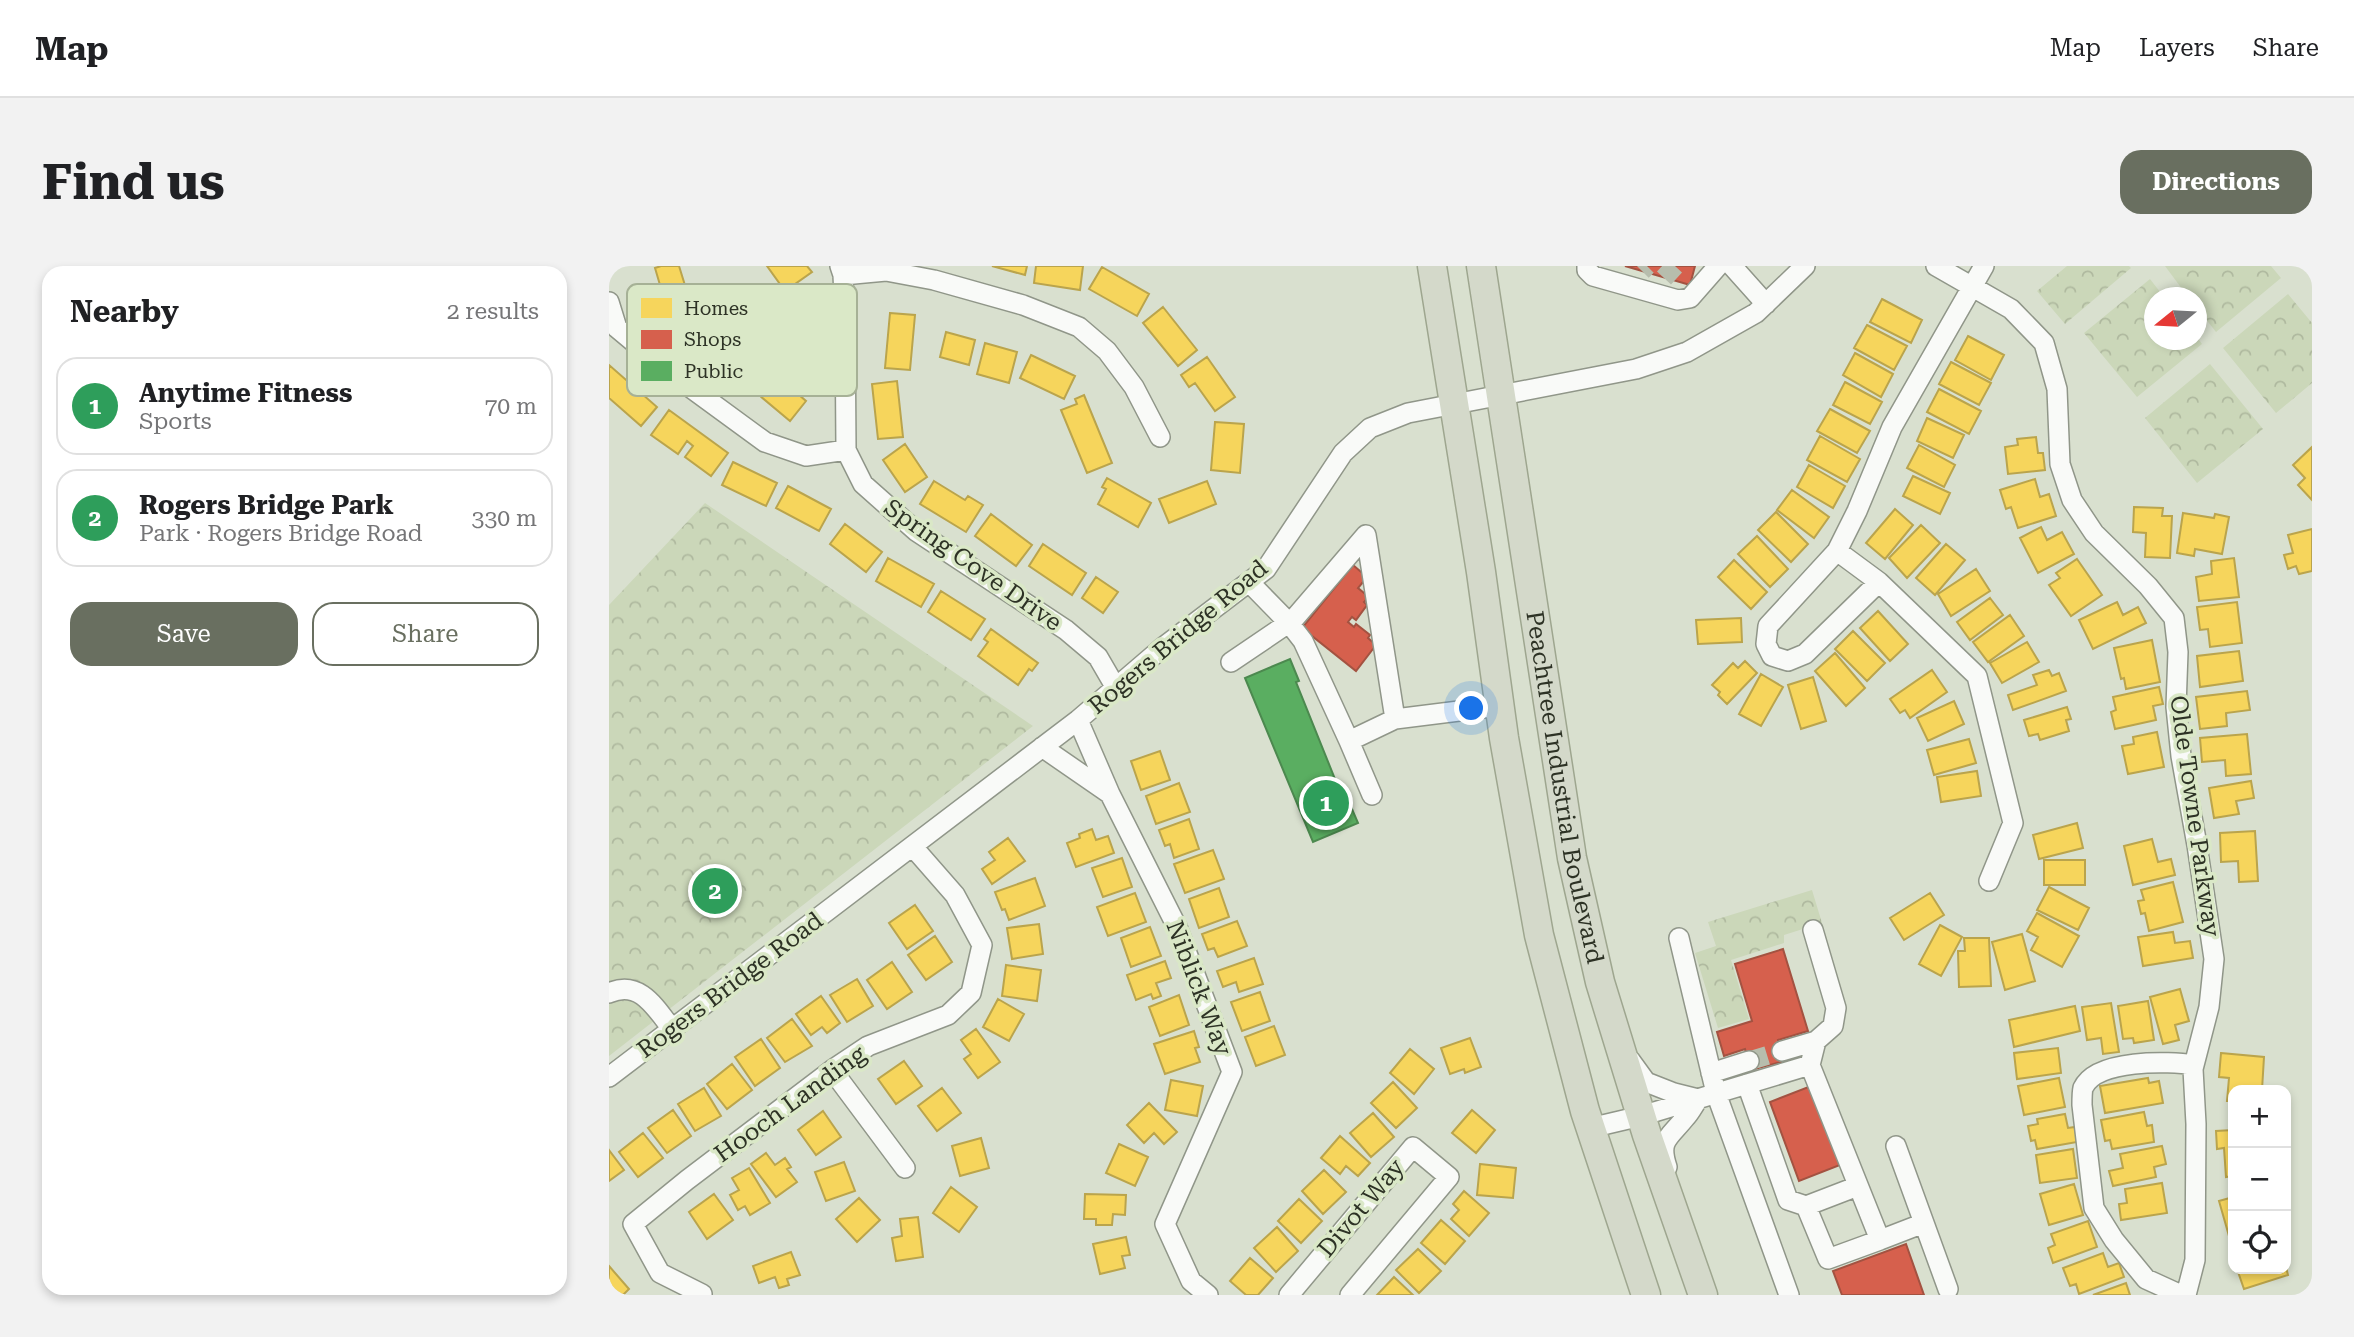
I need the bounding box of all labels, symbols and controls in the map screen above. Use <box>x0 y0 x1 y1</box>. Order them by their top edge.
text: Map <box>35 29 109 68</box>
text: Map <box>2050 34 2101 62</box>
text: Layers <box>2139 34 2215 62</box>
text: Share <box>2253 34 2319 62</box>
button: Directions <box>2120 150 2312 214</box>
text: Find us <box>42 154 225 211</box>
legend <box>627 284 857 396</box>
north arrow <box>2144 287 2207 350</box>
text: Nearby <box>70 294 179 329</box>
text: Homes <box>684 297 748 320</box>
text: 2 results <box>447 298 539 325</box>
text: Shops <box>684 328 741 351</box>
text: Public <box>684 360 743 383</box>
text: Anytime Fitness <box>139 378 352 408</box>
text: 1 <box>89 393 101 420</box>
text: 70 m <box>484 393 537 420</box>
text: Sports <box>139 408 212 435</box>
text: Rogers Bridge Park <box>139 490 394 520</box>
street label: Spring Cove Drive <box>879 493 1067 637</box>
text: 2 <box>89 505 101 532</box>
text: 330 m <box>472 505 537 532</box>
text: Park · Rogers Bridge Road <box>139 520 422 547</box>
street label: Rogers Bridge Road <box>1083 554 1273 720</box>
button: Save <box>70 602 298 666</box>
button: Share <box>312 602 539 666</box>
street label: Peachtree Industrial Boulevard <box>1520 609 1609 966</box>
your location <box>1454 691 1488 725</box>
street label: Olde Towne Parkway <box>2164 694 2226 939</box>
pin: 1 <box>1303 777 1349 829</box>
pin: 2 <box>692 865 738 917</box>
street label: Rogers Bridge Road <box>632 906 828 1064</box>
street label: Niblick Way <box>1160 917 1238 1060</box>
street label: Hooch Landing <box>709 1040 871 1168</box>
map controls <box>2228 1085 2291 1274</box>
button: + <box>2228 1085 2291 1148</box>
button: − <box>2228 1148 2291 1211</box>
street label: Divot Way <box>1312 1153 1411 1263</box>
button: locate <box>2228 1211 2291 1274</box>

